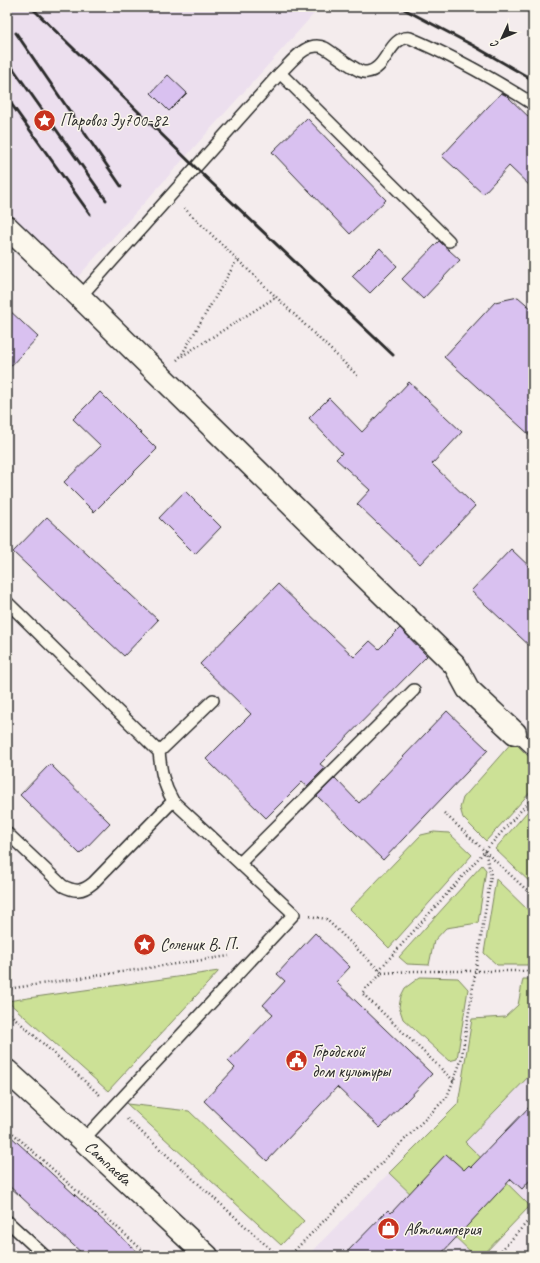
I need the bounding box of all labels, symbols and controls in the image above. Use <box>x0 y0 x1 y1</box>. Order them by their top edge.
north arrow <box>482 18 522 58</box>
text: С <box>487 37 502 52</box>
place icon: Паровоз Эу700-82 <box>32 107 58 133</box>
place label: Паровоз Эу700-82 <box>60 110 169 131</box>
place icon: Соленик В. П. <box>132 931 158 957</box>
place label: Соленик В. П. <box>160 934 239 955</box>
place label: Городской дом культуры <box>312 1041 392 1082</box>
public building icon: Городской дом культуры <box>283 1048 309 1074</box>
street label: Сатпаева <box>80 1136 137 1191</box>
shop icon: Автоимперия <box>375 1216 401 1242</box>
place label: Автоимперия <box>404 1219 482 1240</box>

